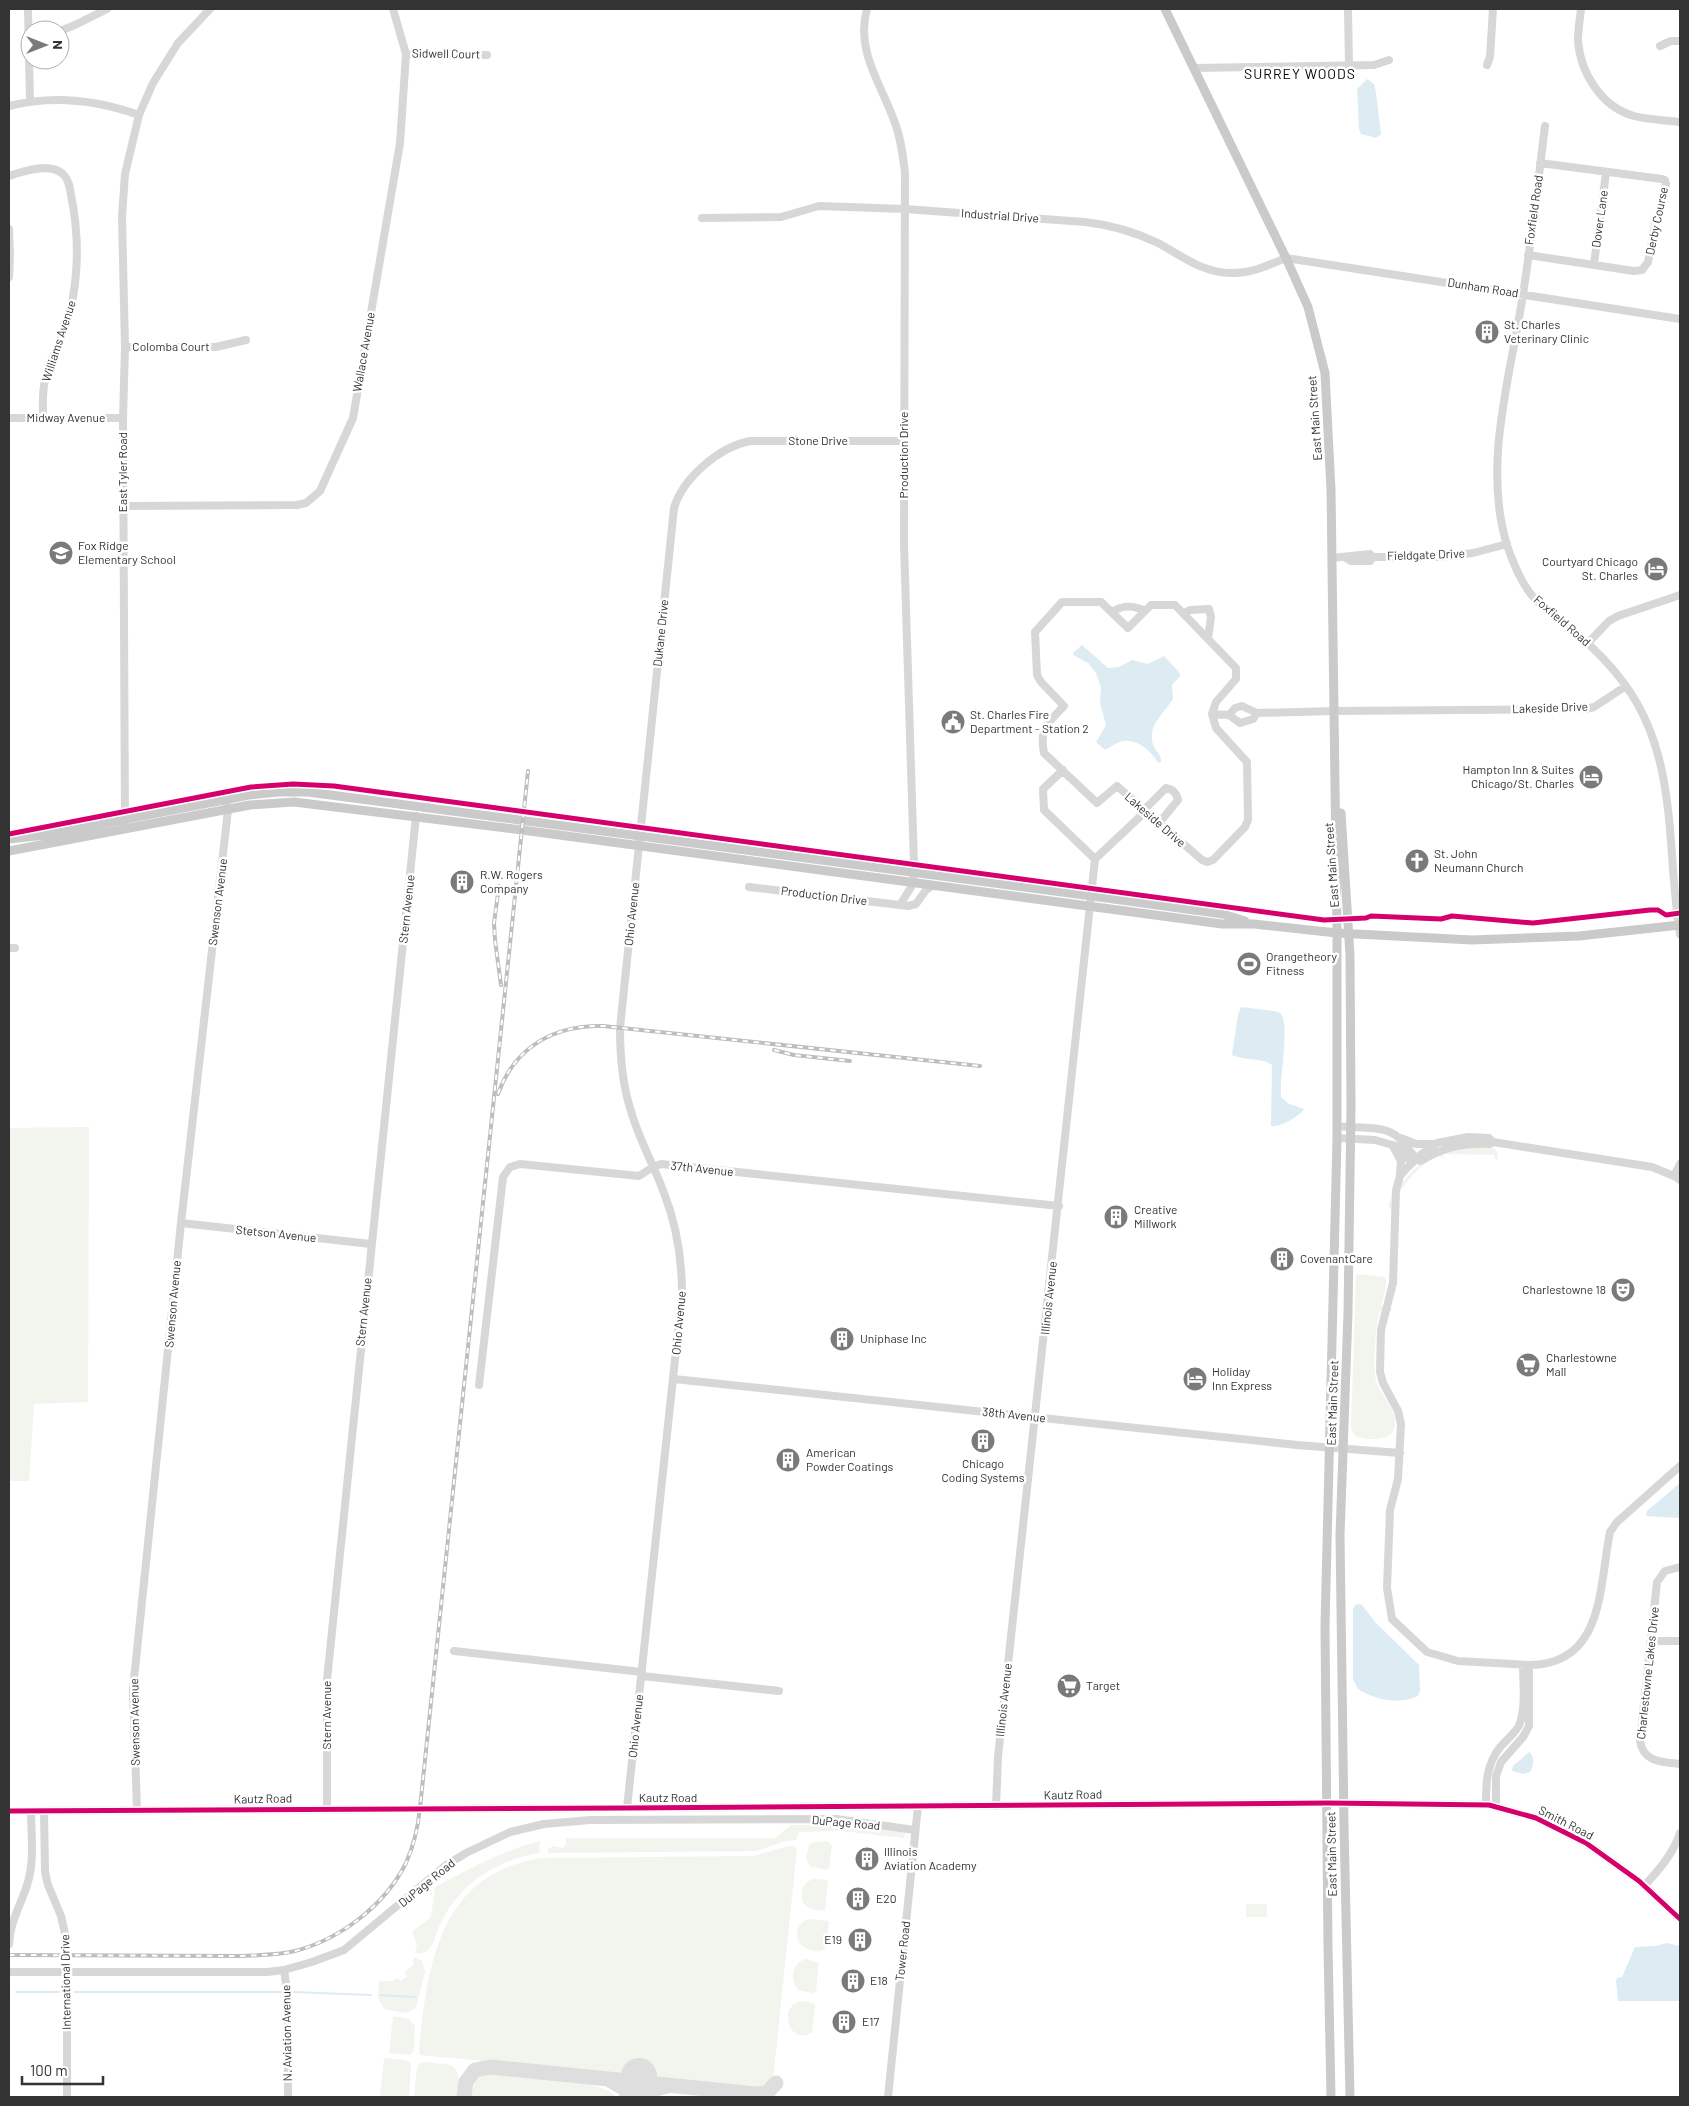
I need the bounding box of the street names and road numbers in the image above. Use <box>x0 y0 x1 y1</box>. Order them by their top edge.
street label: Sidwell Court <box>412 45 480 61</box>
street label: Foxfield Road <box>1521 174 1545 246</box>
street label: Derby Course <box>1642 185 1670 256</box>
street label: Dover Lane <box>1588 189 1610 249</box>
street label: Industrial Drive <box>961 205 1039 225</box>
street label: Dunham Road <box>1447 274 1520 300</box>
street label: Williams Avenue <box>38 298 78 383</box>
street label: Wallace Avenue <box>349 311 377 393</box>
street label: Colomba Court <box>132 339 210 353</box>
street label: East Main Street <box>1304 375 1324 461</box>
street label: Midway Avenue <box>27 410 105 424</box>
street label: Production Drive <box>896 412 910 498</box>
street label: East Tyler Road <box>115 432 129 512</box>
street label: Stone Drive <box>788 433 848 447</box>
street label: Fieldgate Drive <box>1387 546 1465 562</box>
street label: Foxfield Road <box>1531 592 1594 649</box>
street label: Dukane Drive <box>650 599 671 667</box>
street label: Lakeside Drive <box>1512 699 1588 715</box>
street label: Lakeside Drive <box>1122 789 1189 849</box>
street label: East Main Street <box>1321 822 1341 908</box>
street label: Swenson Avenue <box>205 858 229 946</box>
street label: Stern Avenue <box>395 874 417 944</box>
street label: Ohio Avenue <box>621 881 641 946</box>
street label: Production Drive <box>780 883 868 907</box>
street label: 37th Avenue <box>670 1158 734 1178</box>
street label: Stetson Avenue <box>235 1222 317 1244</box>
street label: Swenson Avenue <box>161 1260 183 1348</box>
street label: Illinois Avenue <box>1037 1260 1059 1335</box>
street label: Stern Avenue <box>352 1277 374 1347</box>
street label: Ohio Avenue <box>668 1290 688 1355</box>
street label: East Main Street <box>1324 1360 1340 1446</box>
street label: 38th Avenue <box>982 1404 1047 1424</box>
street label: Charlestowne Lakes Drive <box>1633 1606 1661 1740</box>
street label: Illinois Avenue <box>992 1662 1014 1737</box>
street label: Swenson Avenue <box>126 1678 142 1766</box>
street label: Stern Avenue <box>319 1681 333 1749</box>
street label: Ohio Avenue <box>625 1693 645 1758</box>
street label: Kautz Road <box>1044 1786 1102 1802</box>
street label: Kautz Road <box>234 1790 292 1806</box>
street label: Kautz Road <box>639 1790 697 1804</box>
street label: Smith Road <box>1537 1802 1596 1842</box>
street label: East Main Street <box>1323 1811 1339 1897</box>
street label: DuPage Road <box>811 1812 881 1832</box>
street label: DuPage Road <box>395 1855 457 1909</box>
street label: Tower Road <box>892 1920 912 1982</box>
street label: International Drive <box>57 1934 73 2030</box>
street label: N. Aviation Avenue <box>278 1985 294 2081</box>

